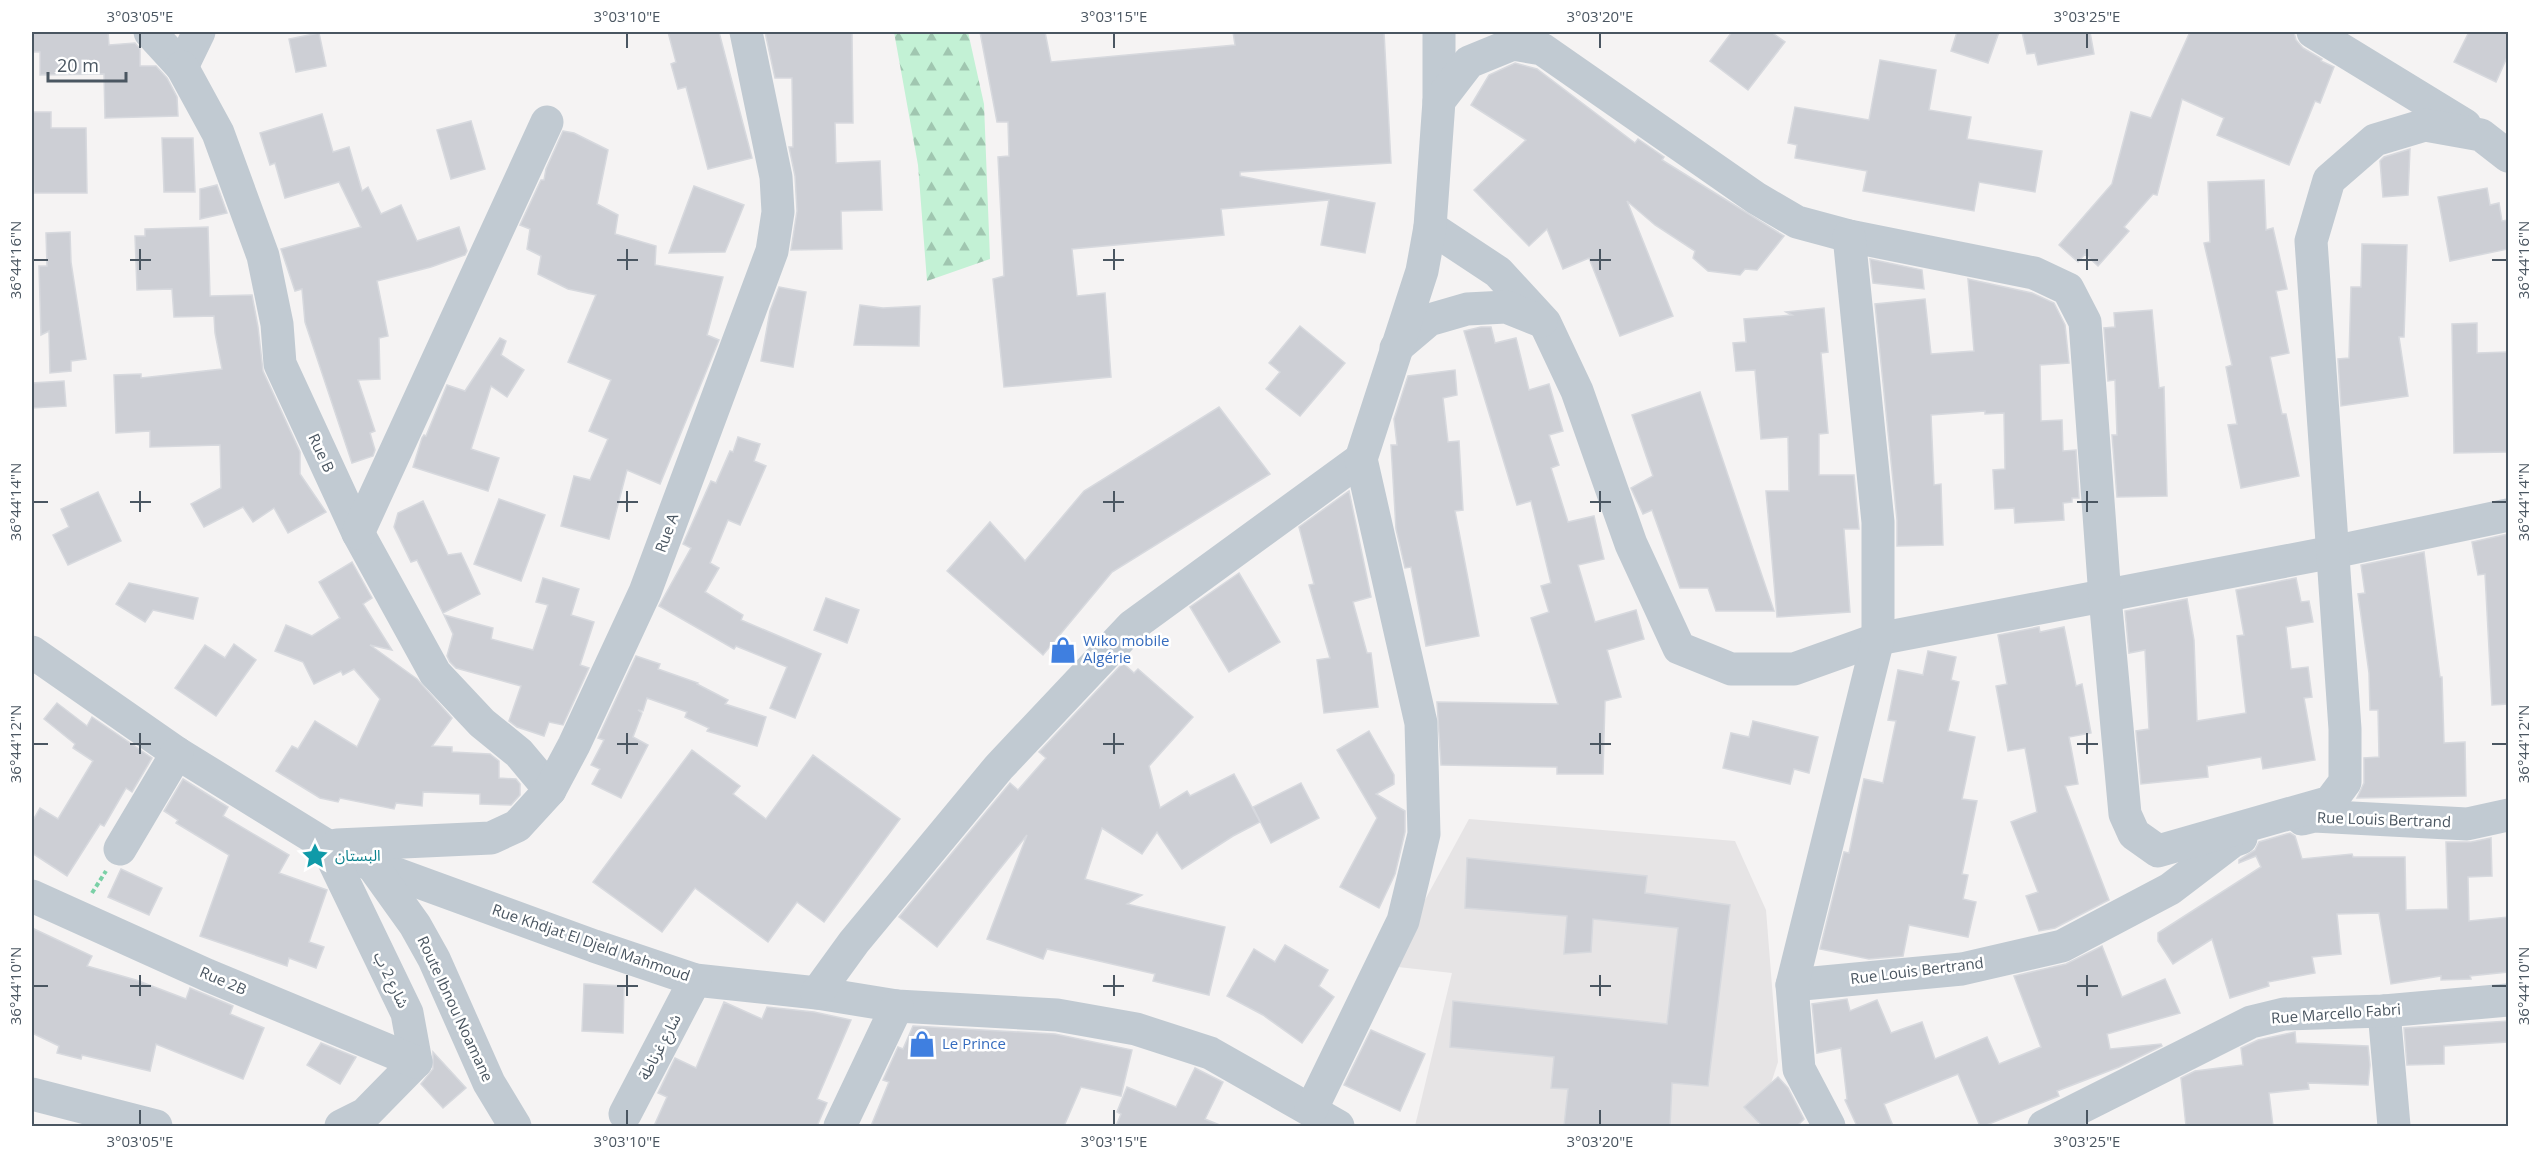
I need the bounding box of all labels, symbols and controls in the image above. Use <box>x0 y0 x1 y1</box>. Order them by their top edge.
text: 3°03'05"E <box>107 6 173 26</box>
text: 3°03'10"E <box>594 6 660 26</box>
text: 3°03'15"E <box>1081 6 1147 26</box>
text: 3°03'20"E <box>1567 6 1633 26</box>
text: 3°03'25"E <box>2054 6 2120 26</box>
scale bar <box>48 45 126 83</box>
text: 20 m <box>57 53 99 77</box>
text: 36°44'16"N <box>5 221 25 299</box>
text: 36°44'16"N <box>2513 221 2533 299</box>
street label: Rue B <box>304 430 340 475</box>
text: 36°44'14"N <box>5 463 25 541</box>
text: 36°44'14"N <box>2513 463 2533 541</box>
street label: Rue A <box>650 510 683 555</box>
place label: Wiko mobile Algérie <box>1083 630 1170 667</box>
shop icon: Wiko mobile Algérie <box>1048 635 1078 665</box>
text: 36°44'12"N <box>5 705 25 783</box>
text: 36°44'12"N <box>2513 705 2533 783</box>
street label: Rue Louis Bertrand <box>2317 807 2451 831</box>
place icon: البستان <box>300 841 330 871</box>
place label: البستان <box>335 845 381 865</box>
street label: Rue Khdjat El Djeld Mahmoud <box>490 899 693 985</box>
street label: Route Ibnou Noamane <box>413 933 498 1085</box>
text: 36°44'10"N <box>5 947 25 1025</box>
text: 36°44'10"N <box>2513 947 2533 1025</box>
street label: شارع 2 ب <box>367 948 414 1013</box>
street label: Rue Louis Bertrand <box>1849 952 1985 988</box>
street label: Rue 2B <box>197 961 250 999</box>
street label: Rue Marcello Fabri <box>2270 998 2401 1028</box>
street label: شارع غرناطة <box>633 1010 688 1084</box>
shop icon: Le Prince <box>907 1029 937 1059</box>
place label: Le Prince <box>942 1033 1006 1053</box>
text: 3°03'05"E <box>107 1131 173 1151</box>
text: 3°03'10"E <box>594 1131 660 1151</box>
text: 3°03'15"E <box>1081 1131 1147 1151</box>
text: 3°03'20"E <box>1567 1131 1633 1151</box>
text: 3°03'25"E <box>2054 1131 2120 1151</box>

